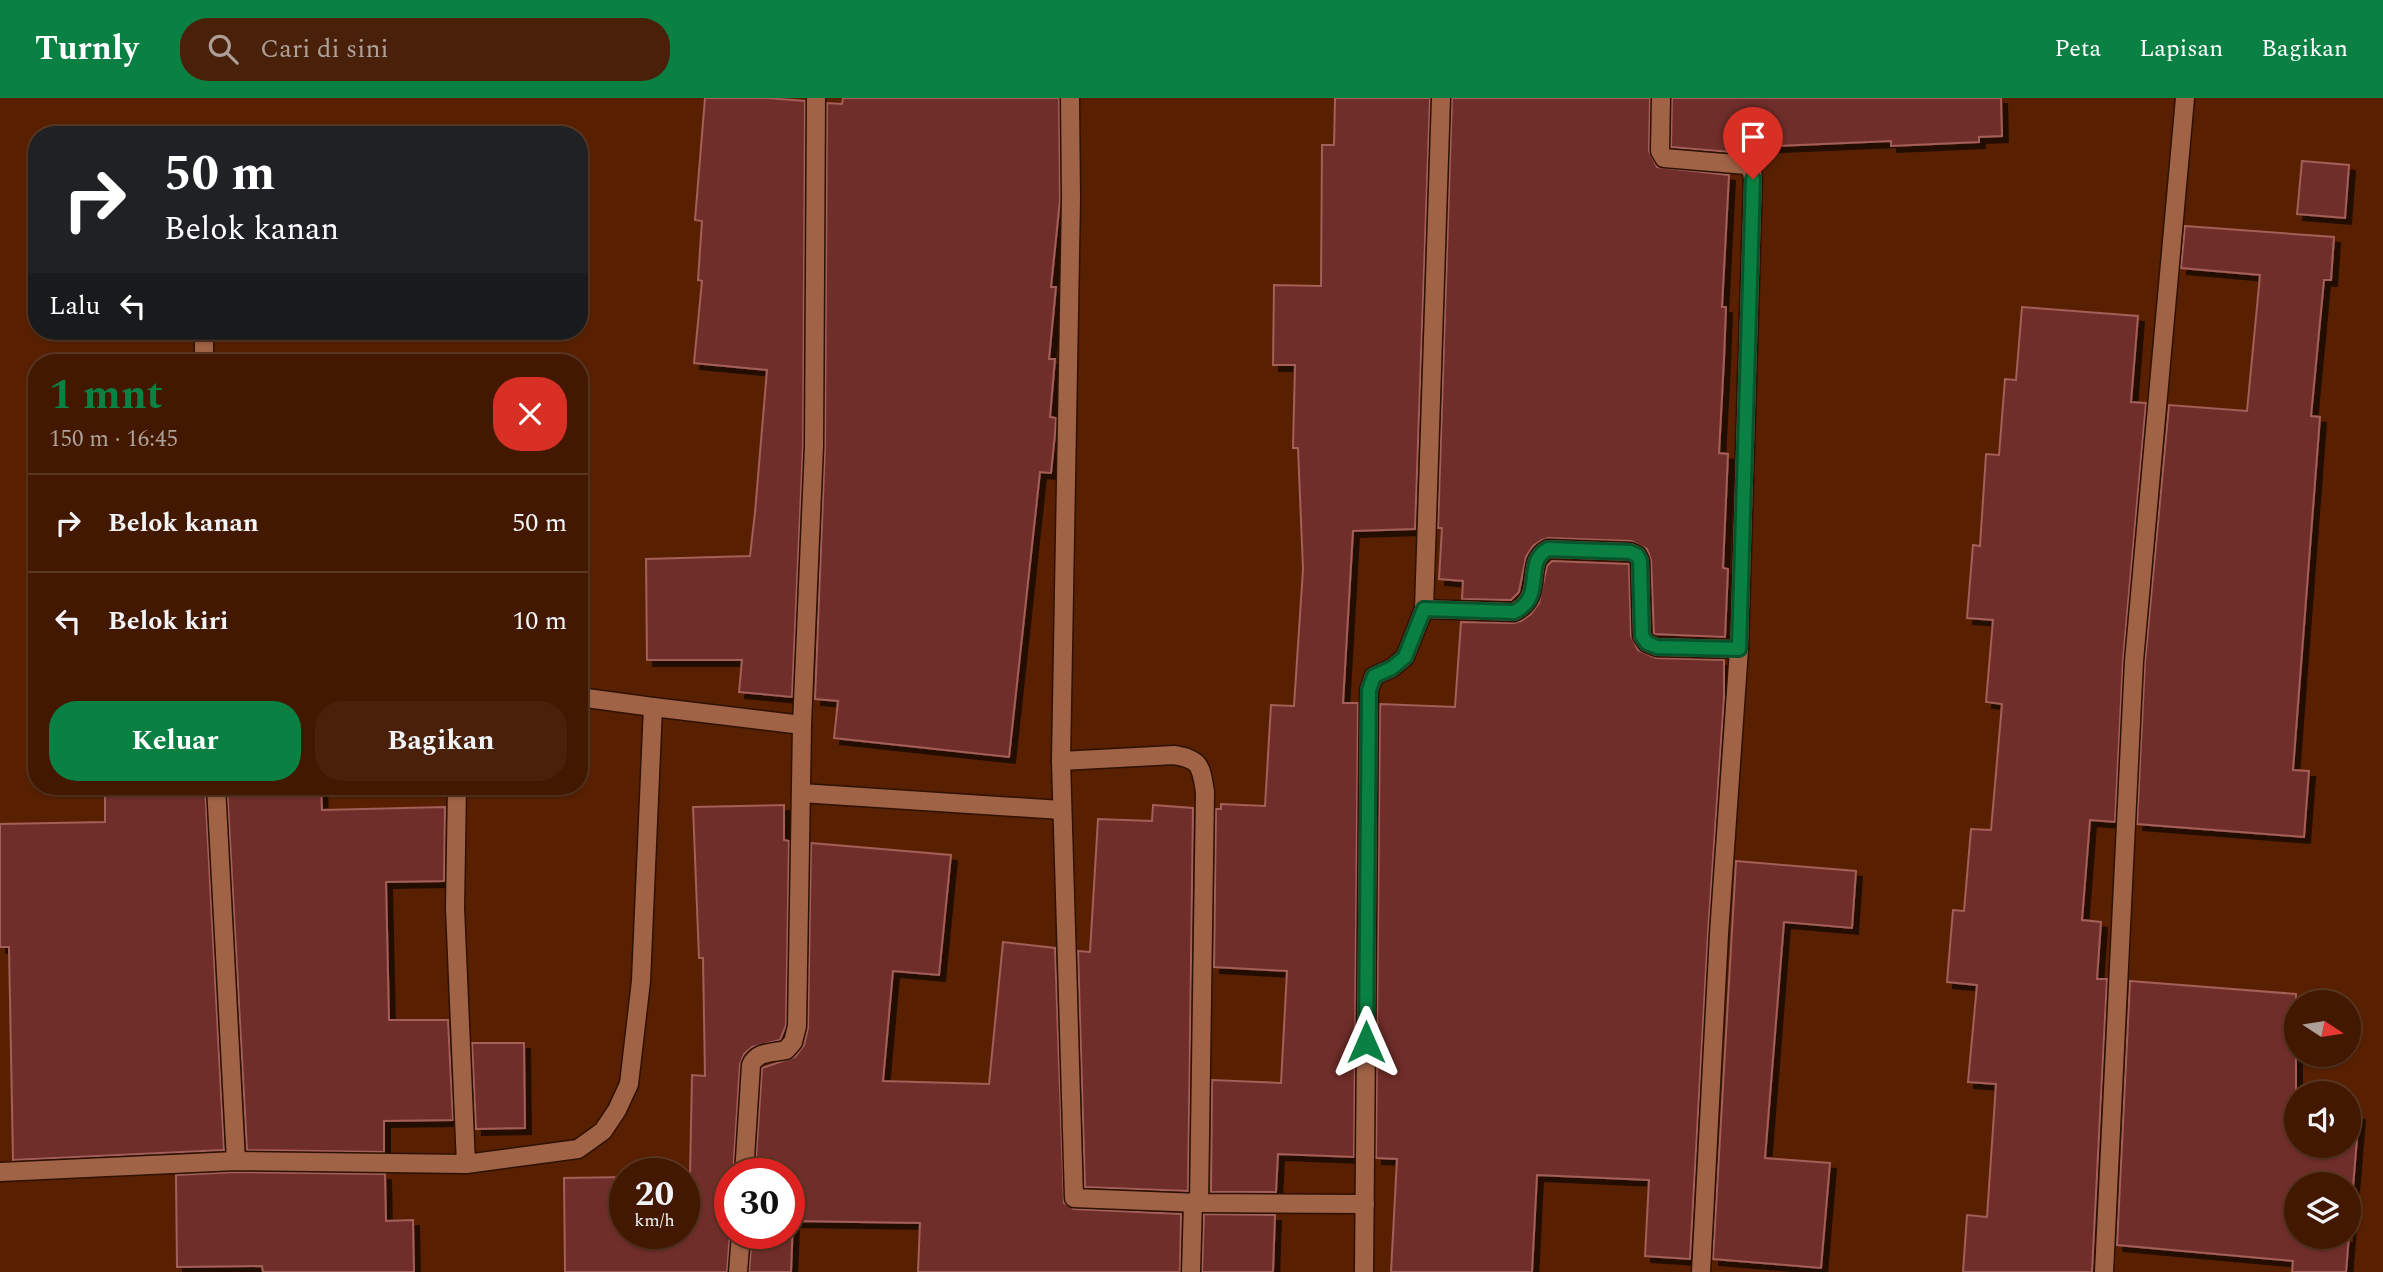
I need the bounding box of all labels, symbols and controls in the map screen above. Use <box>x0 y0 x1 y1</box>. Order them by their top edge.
search box <box>180 18 670 81</box>
text: Turnly <box>35 24 138 74</box>
text: Cari di sini <box>260 29 389 69</box>
icon: search <box>204 30 242 68</box>
text: Peta <box>2054 31 2101 67</box>
text: Lapisan <box>2139 31 2223 67</box>
text: Bagikan <box>2261 31 2348 67</box>
pin <box>1723 107 1783 179</box>
icon: arrive <box>1734 118 1772 156</box>
text: 50 m <box>164 137 275 212</box>
icon: right <box>49 154 140 245</box>
text: Belok kanan <box>164 205 339 254</box>
text: Lalu <box>49 286 100 326</box>
icon: left <box>114 287 152 325</box>
text: 1 mnt <box>49 364 163 427</box>
button: close <box>493 377 567 451</box>
text: 150 m · 16:45 <box>49 422 178 457</box>
text: Belok kanan <box>108 503 259 543</box>
text: 50 m <box>512 503 567 543</box>
icon: right <box>49 504 87 542</box>
text: Belok kiri <box>108 601 228 641</box>
text: 10 m <box>512 601 567 641</box>
icon: left <box>49 602 87 640</box>
button: Keluar <box>49 701 301 781</box>
button: Bagikan <box>315 701 567 781</box>
north arrow <box>2284 990 2361 1068</box>
map controls <box>2284 990 2361 1249</box>
position arrow <box>1329 1005 1403 1079</box>
button: sound <box>2284 1081 2361 1158</box>
speed limit sign: 30 <box>714 1158 805 1249</box>
text: 20 <box>635 1168 674 1221</box>
button: layers <box>2284 1172 2361 1249</box>
text: km/h <box>634 1207 675 1234</box>

